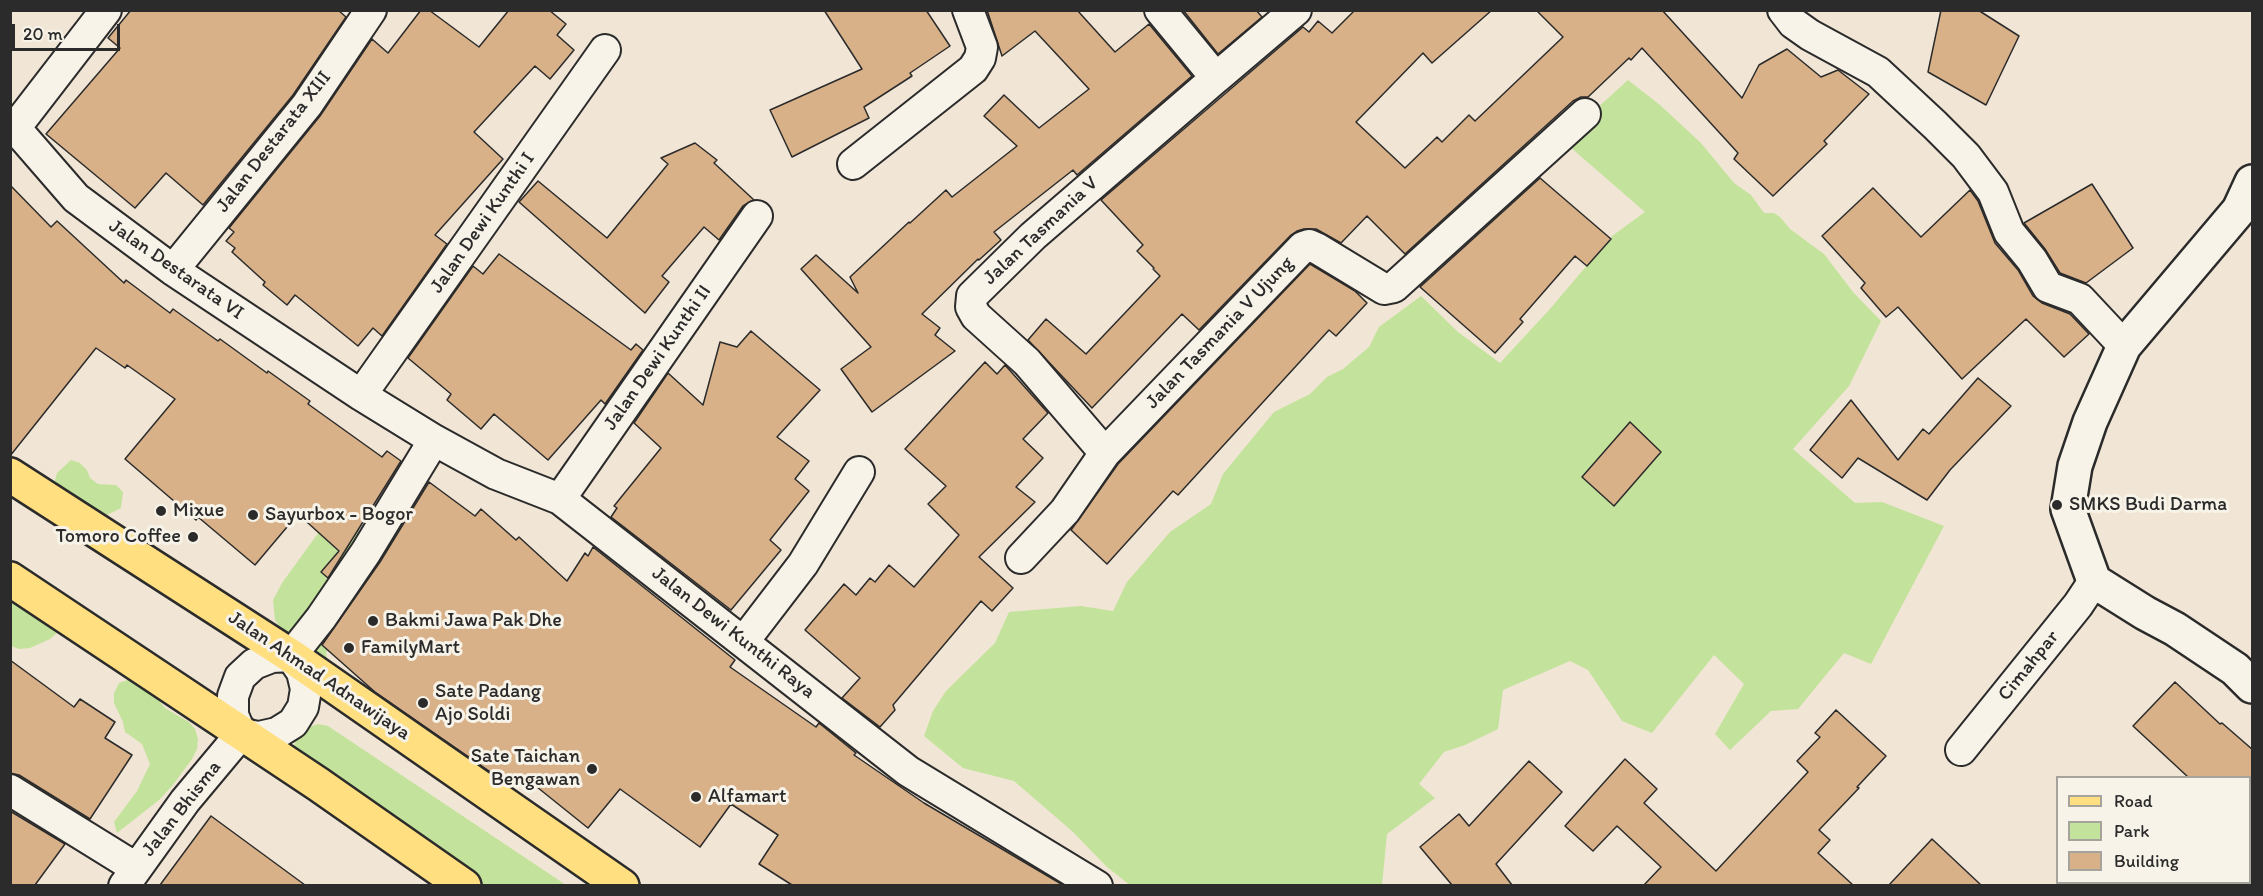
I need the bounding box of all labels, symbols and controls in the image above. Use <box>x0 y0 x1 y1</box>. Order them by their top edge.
scale bar <box>15 12 123 50</box>
text: 20 m <box>23 23 63 45</box>
street label: Jalan Destarata XIII <box>211 66 337 218</box>
street label: Jalan Dewi Kunthi I <box>425 148 541 298</box>
street label: Jalan Tasmania V <box>979 172 1103 290</box>
street label: Jalan Destarata VI <box>104 214 248 326</box>
street label: Jalan Tasmania V Ujung <box>1141 252 1299 414</box>
street label: Jalan Dewi Kunthi II <box>599 281 717 435</box>
place label: SMKS Budi Darma <box>2069 493 2227 517</box>
marker: SMKS Budi Darma <box>2050 498 2064 512</box>
place label: Mixue <box>173 499 224 523</box>
place label: Sayurbox - Bogor <box>265 503 413 527</box>
marker: Mixue <box>154 504 168 518</box>
marker: Sayurbox - Bogor <box>246 508 260 522</box>
place label: Tomoro Coffee <box>56 525 181 549</box>
marker: Tomoro Coffee <box>186 530 200 544</box>
street label: Jalan Dewi Kunthi Raya <box>647 562 819 704</box>
street label: Jalan Ahmad Adnawijaya <box>223 606 415 746</box>
place label: Bakmi Jawa Pak Dhe <box>385 609 562 633</box>
marker: Bakmi Jawa Pak Dhe <box>366 614 380 628</box>
street label: Cimahpar <box>1993 626 2065 706</box>
place label: FamilyMart <box>361 636 460 660</box>
marker: FamilyMart <box>342 641 356 655</box>
place label: Sate Padang Ajo Soldi <box>435 680 541 727</box>
marker: Sate Padang Ajo Soldi <box>416 696 430 710</box>
place label: Sate Taichan Bengawan <box>471 745 580 792</box>
street label: Jalan Bhisma <box>137 756 227 862</box>
marker: Sate Taichan Bengawan <box>585 762 599 776</box>
legend <box>2056 776 2251 884</box>
place label: Alfamart <box>708 785 787 809</box>
marker: Alfamart <box>689 790 703 804</box>
text: Road <box>2114 790 2153 812</box>
text: Park <box>2114 820 2149 842</box>
text: Building <box>2114 850 2179 872</box>

